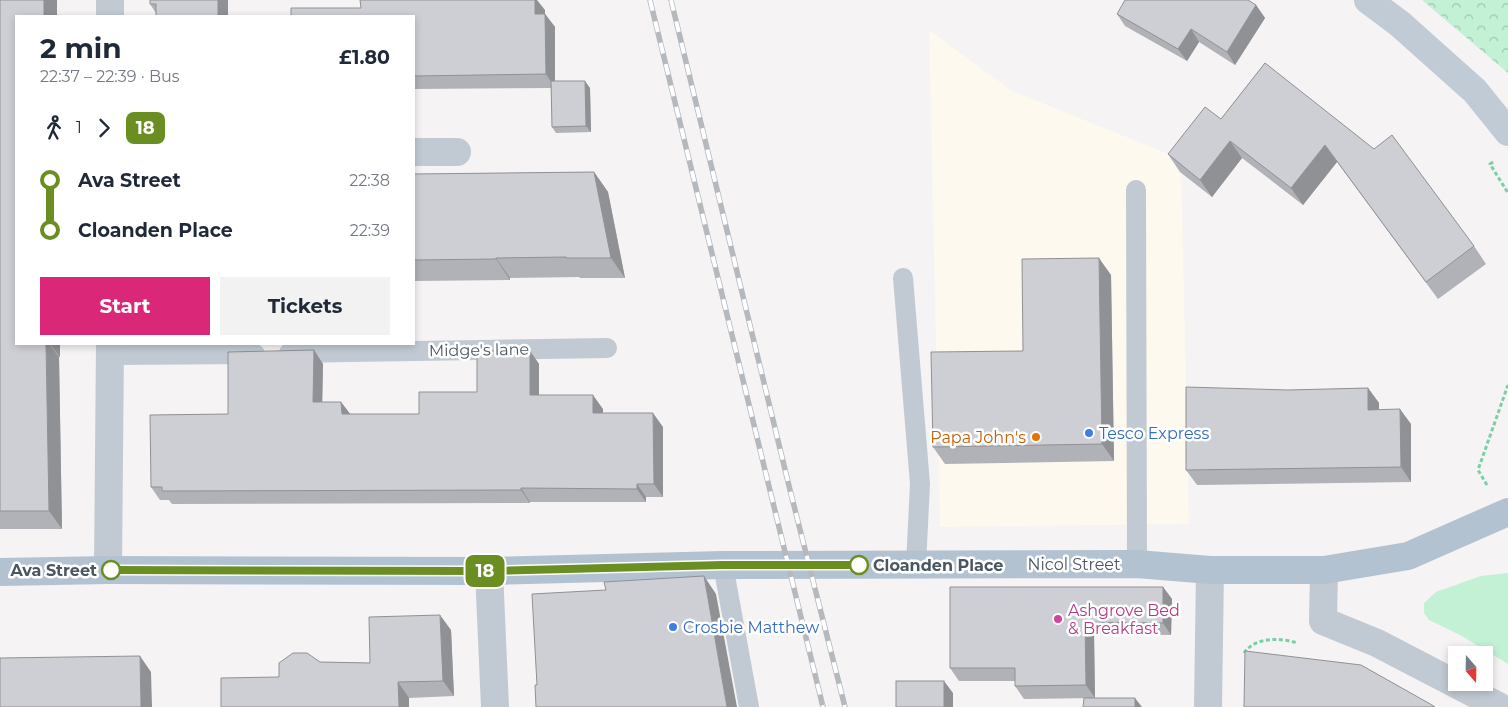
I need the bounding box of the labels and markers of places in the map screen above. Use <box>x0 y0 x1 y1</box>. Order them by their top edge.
place label: Tesco Express <box>1099 424 1209 443</box>
marker: Tesco Express <box>1083 427 1095 439</box>
place label: Papa John's <box>930 428 1026 447</box>
marker: Papa John's <box>1030 431 1042 443</box>
marker: Cloanden Place <box>849 555 869 575</box>
place label: Cloanden Place <box>873 556 1003 575</box>
marker: Ava Street <box>101 560 121 580</box>
place label: Ava Street <box>9 561 97 580</box>
place label: Ashgrove Bed & Breakfast <box>1068 601 1180 638</box>
marker: Ashgrove Bed & Breakfast <box>1052 613 1064 625</box>
place label: Crosbie Matthew <box>683 618 819 637</box>
marker: Crosbie Matthew <box>667 621 679 633</box>

